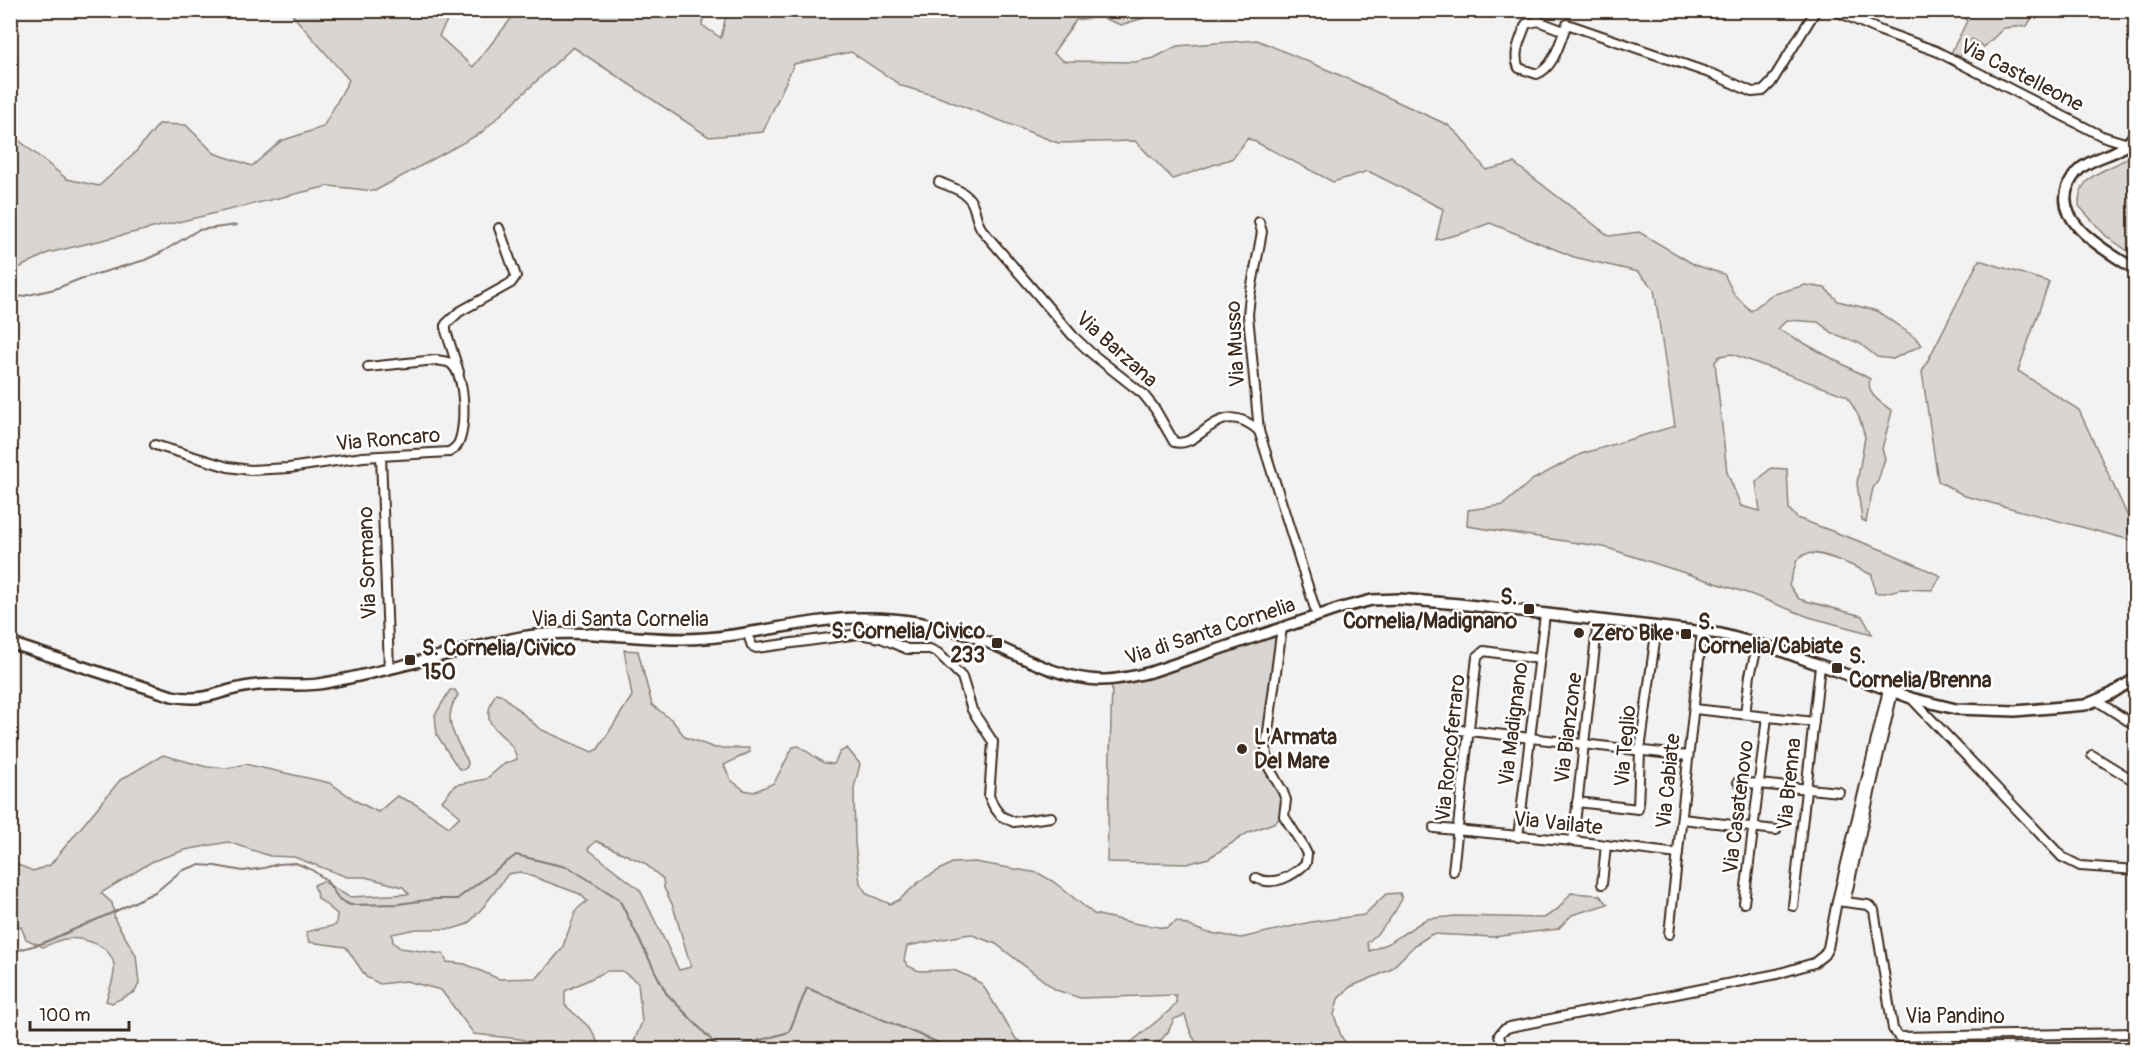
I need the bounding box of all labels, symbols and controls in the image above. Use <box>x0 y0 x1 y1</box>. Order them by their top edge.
street label: Via Castelleone <box>1955 33 2089 118</box>
street label: Via Musso <box>1220 300 1251 388</box>
street label: Via Barzana <box>1070 305 1163 393</box>
street label: Via Roncaro <box>335 421 441 458</box>
street label: Via Sormano <box>352 506 383 620</box>
place label: S. Cornelia/Madignano <box>1343 584 1518 635</box>
street label: Via di Santa Cornelia <box>1122 591 1299 672</box>
marker: S. Cornelia/Madignano <box>1522 602 1536 616</box>
street label: Via di Santa Cornelia <box>531 606 709 633</box>
place label: S. Cornelia/Cabiate <box>1698 609 1843 660</box>
place label: S. Cornelia/Civico 233 <box>831 618 986 669</box>
place label: Zero Bike <box>1591 620 1674 647</box>
marker: Zero Bike <box>1572 626 1586 640</box>
marker: S. Cornelia/Cabiate <box>1679 627 1693 641</box>
place label: S. Cornelia/Civico 150 <box>422 635 577 686</box>
marker: S. Cornelia/Civico 233 <box>990 636 1004 650</box>
place label: S. Cornelia/Brenna <box>1849 643 1992 694</box>
marker: S. Cornelia/Civico 150 <box>403 653 417 667</box>
street label: Via Madignano <box>1492 661 1534 788</box>
marker: S. Cornelia/Brenna <box>1830 661 1844 675</box>
street label: Via Bianzone <box>1548 670 1589 785</box>
street label: Via Roncoferraro <box>1429 673 1472 823</box>
street label: Via Teglio <box>1608 704 1643 788</box>
place label: L'Armata Del Mare <box>1254 724 1337 775</box>
street label: Via Cabiate <box>1650 732 1687 830</box>
street label: Via Brenna <box>1771 736 1808 832</box>
street label: Via Casatenovo <box>1717 739 1760 876</box>
marker: L'Armata Del Mare <box>1235 742 1249 756</box>
street label: Via Vailate <box>1512 805 1605 842</box>
scale bar <box>30 994 129 1032</box>
street label: Via Pandino <box>1905 1003 2005 1030</box>
text: 100 m <box>39 1004 91 1027</box>

